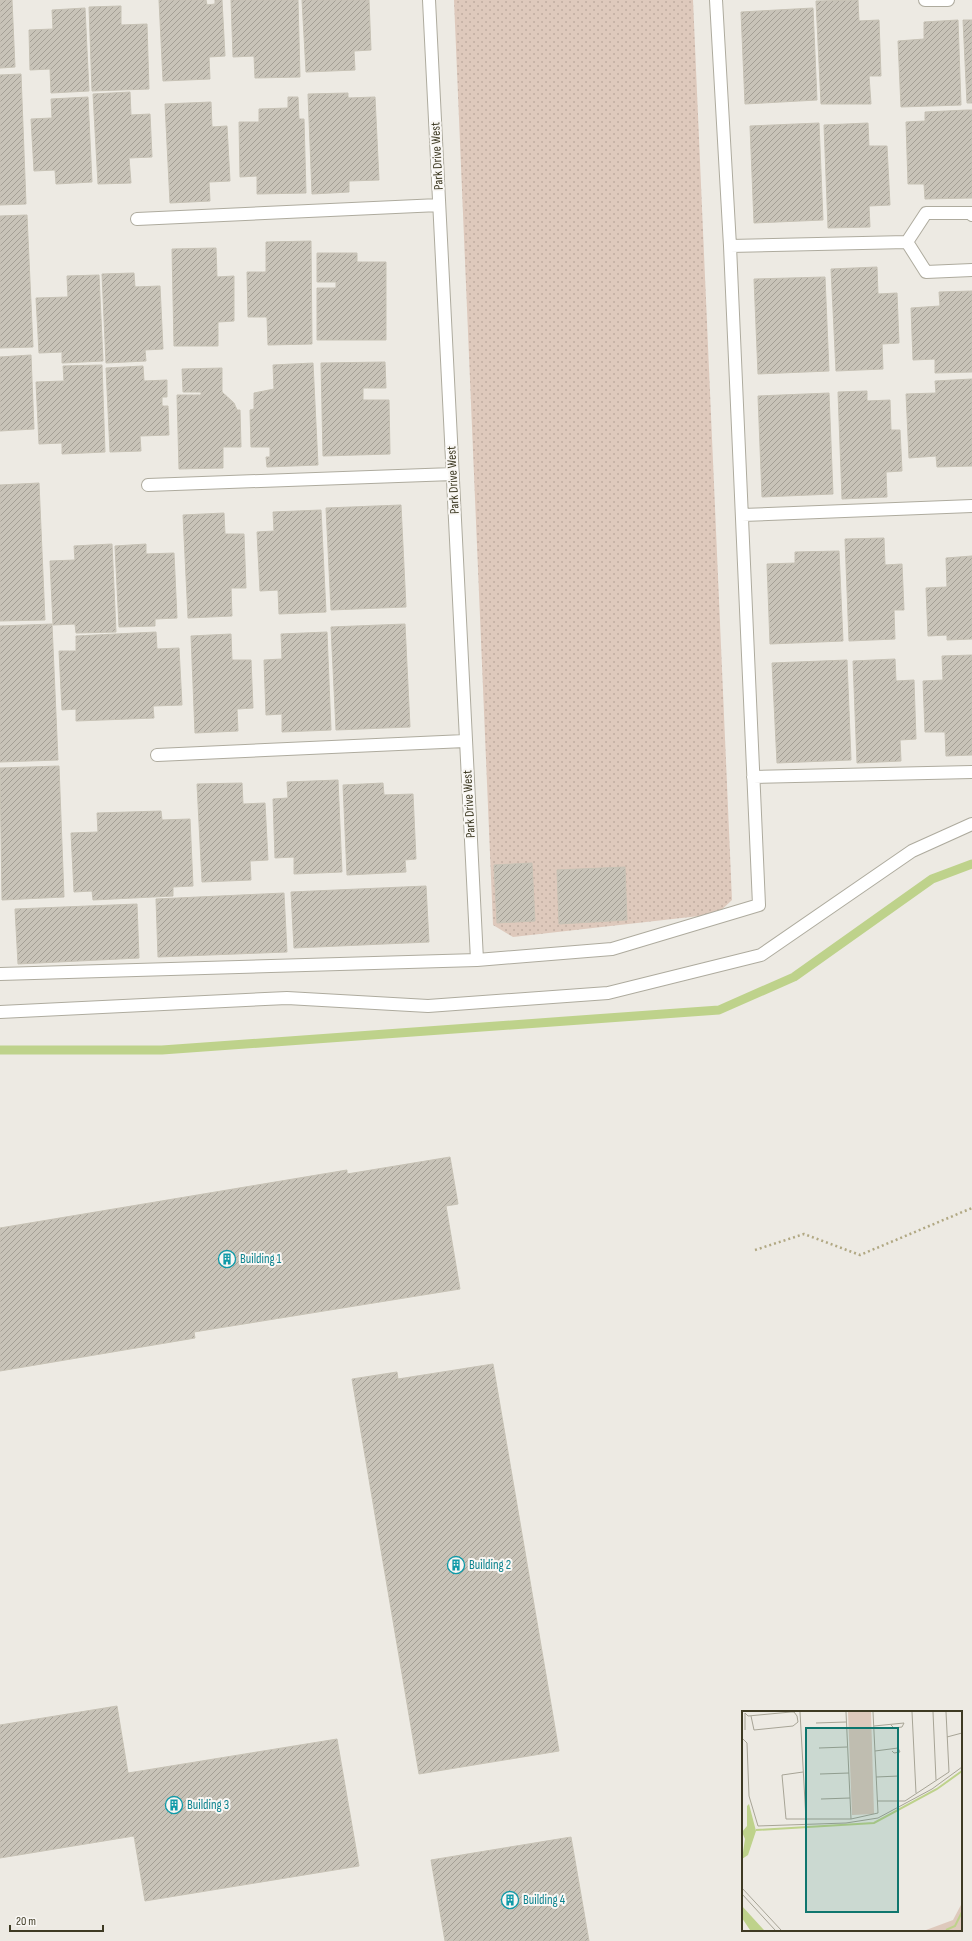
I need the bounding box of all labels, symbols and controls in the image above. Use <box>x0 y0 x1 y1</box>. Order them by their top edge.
street label: Park Drive West <box>427 122 447 190</box>
street label: Park Drive West <box>443 446 463 514</box>
street label: Park Drive West <box>459 770 479 838</box>
building icon: Building 1 <box>217 1249 237 1269</box>
place label: Building 1 <box>240 1251 282 1267</box>
building icon: Building 2 <box>446 1555 466 1575</box>
place label: Building 2 <box>469 1557 511 1573</box>
inset map <box>742 1711 962 1931</box>
building icon: Building 3 <box>164 1795 184 1815</box>
place label: Building 3 <box>187 1797 229 1813</box>
building icon: Building 4 <box>500 1890 520 1910</box>
place label: Building 4 <box>523 1892 566 1908</box>
scale bar <box>10 1907 103 1933</box>
text: 20 m <box>16 1914 36 1929</box>

